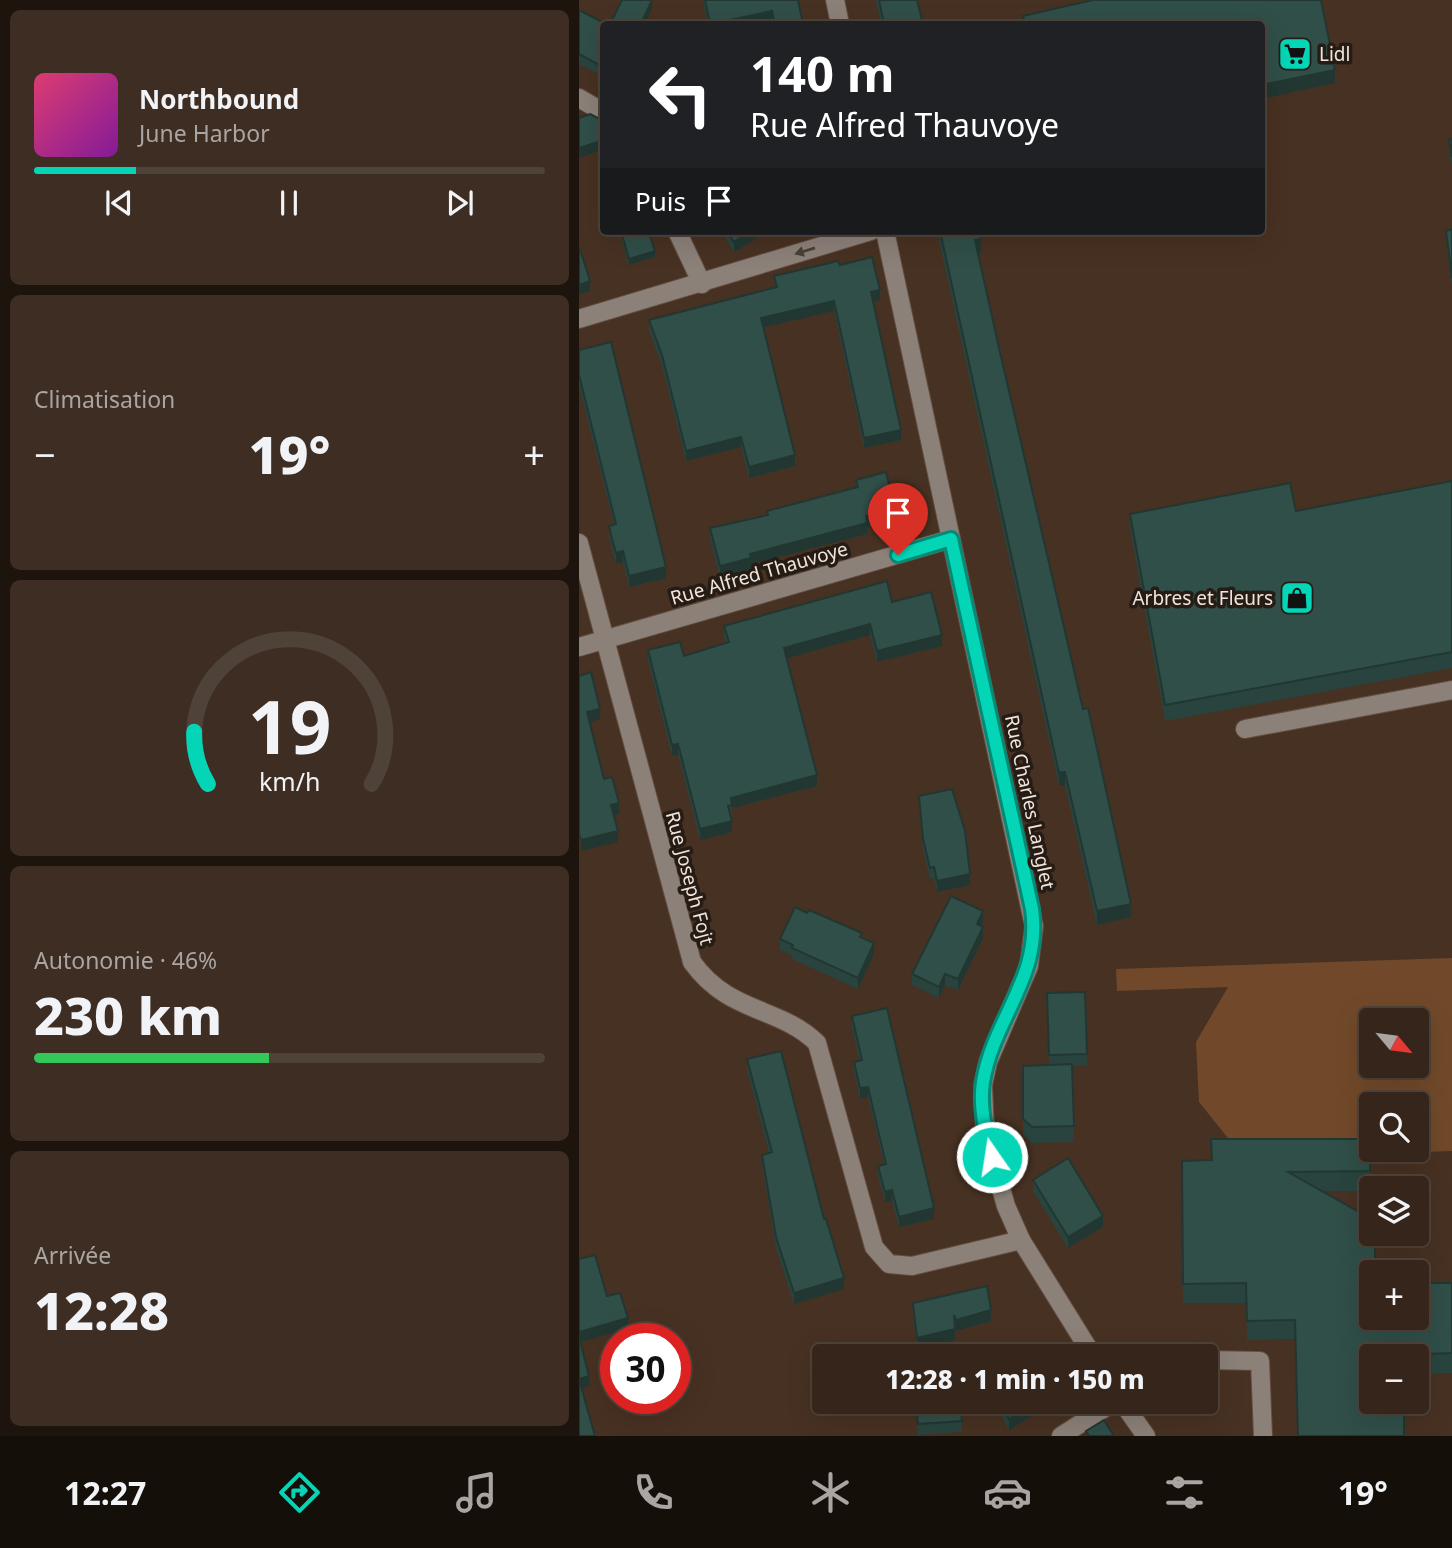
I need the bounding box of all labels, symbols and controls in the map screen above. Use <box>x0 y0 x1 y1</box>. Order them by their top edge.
supermarket icon: Lidl <box>1276 35 1314 73</box>
text: 140 m <box>750 40 895 106</box>
place label: Lidl <box>1319 41 1350 67</box>
icon: left <box>635 49 726 140</box>
text: Northbound <box>139 81 299 117</box>
text: Rue Alfred Thauvoye <box>750 103 1059 146</box>
text: June Harbor <box>139 117 270 149</box>
icon: arrive <box>700 182 738 220</box>
text: Puis <box>635 183 686 219</box>
icon: previous <box>100 184 138 222</box>
icon: pause <box>270 184 308 222</box>
icon: next <box>441 184 479 222</box>
one-way arrow <box>795 247 816 257</box>
text: Climatisation <box>34 383 175 415</box>
text: 19° <box>248 418 331 489</box>
text: − <box>34 428 56 480</box>
text: + <box>523 428 545 480</box>
pin <box>868 483 928 555</box>
icon: arrive <box>879 494 917 532</box>
street label: Rue Alfred Thauvoye <box>667 535 851 611</box>
shop icon: Arbres et Fleurs <box>1278 579 1316 617</box>
place label: Arbres et Fleurs <box>1132 585 1273 611</box>
text: 19 <box>248 676 331 775</box>
street label: Rue Charles Langlet <box>999 712 1061 892</box>
text: km/h <box>259 764 320 798</box>
street label: Rue Joseph Fojt <box>660 808 720 948</box>
text: Autonomie · 46% <box>34 944 217 976</box>
text: 230 km <box>34 979 222 1050</box>
north arrow <box>1359 1008 1429 1078</box>
map controls <box>1359 1008 1429 1414</box>
button: search <box>1359 1092 1429 1162</box>
position arrow <box>955 1120 1029 1194</box>
button: layers <box>1359 1176 1429 1246</box>
text: Arrivée <box>34 1239 111 1271</box>
button: + <box>1359 1260 1429 1330</box>
text: 12:28 <box>34 1274 169 1345</box>
speed limit sign: 30 <box>600 1323 691 1414</box>
button: − <box>1359 1344 1429 1414</box>
text: 12:28 · 1 min · 150 m <box>885 1361 1145 1397</box>
icon: directions <box>275 1468 324 1517</box>
icon: music <box>452 1468 501 1517</box>
icon: phone <box>629 1468 678 1517</box>
icon: climate <box>806 1468 855 1517</box>
icon: car <box>983 1468 1032 1517</box>
icon: filters <box>1160 1468 1209 1517</box>
text: 12:27 <box>64 1471 146 1514</box>
text: 19° <box>1338 1471 1388 1514</box>

